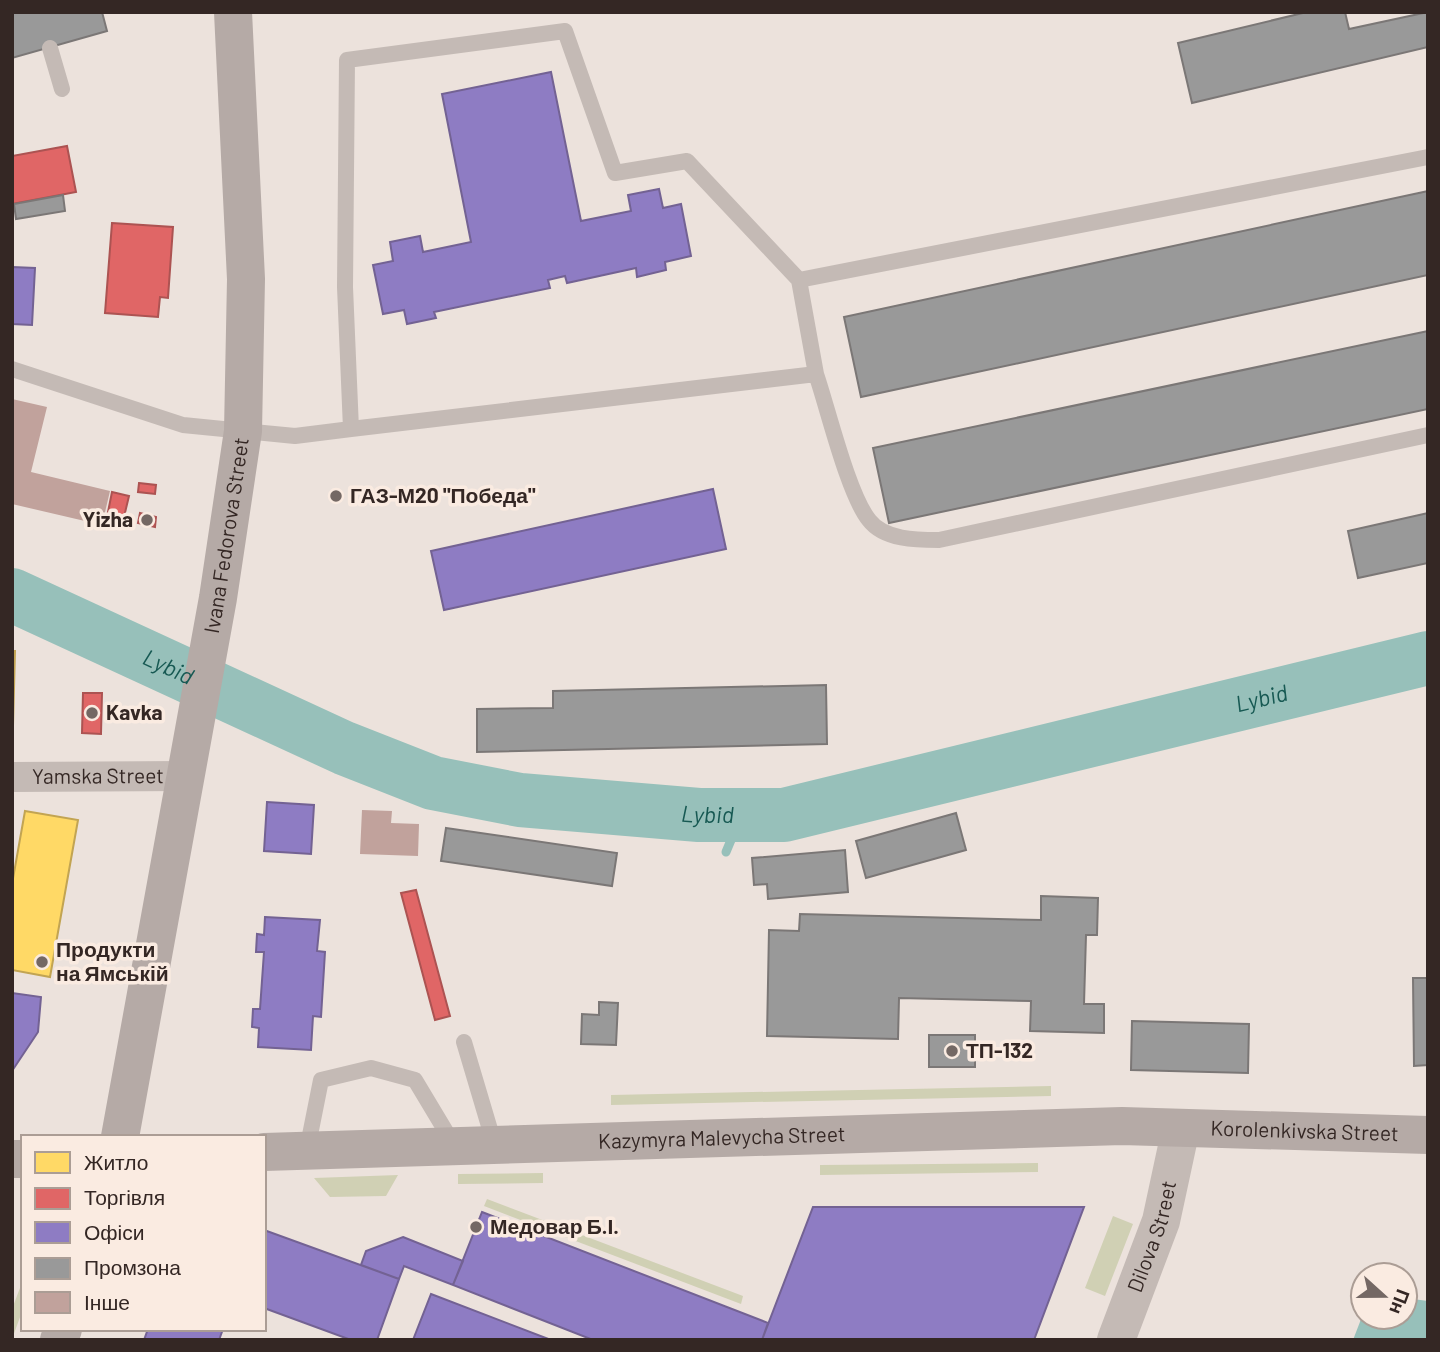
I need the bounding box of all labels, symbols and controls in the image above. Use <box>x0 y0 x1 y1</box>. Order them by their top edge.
street label: Ivana Fedorova Street <box>198 436 253 635</box>
place label: ГАЗ-М20 "Победа" <box>350 482 536 507</box>
marker: ГАЗ-М20 "Победа" <box>328 488 344 504</box>
place label: Yizha <box>82 506 133 531</box>
marker: Yizha <box>139 512 155 528</box>
water label: Lybid <box>139 642 198 690</box>
water label: Lybid <box>1232 678 1290 717</box>
place label: Kavka <box>106 699 163 724</box>
marker: Kavka <box>84 705 100 721</box>
street label: Yamska Street <box>32 762 164 788</box>
water label: Lybid <box>680 799 734 828</box>
place label: Продукти на Ямській <box>56 936 169 985</box>
marker: Продукти на Ямській <box>34 954 50 970</box>
place label: ТП-132 <box>966 1037 1033 1062</box>
marker: ТП-132 <box>944 1043 960 1059</box>
street label: Korolenkivska Street <box>1210 1115 1399 1145</box>
street label: Kazymyra Malevycha Street <box>598 1120 846 1153</box>
legend <box>21 1135 266 1331</box>
text: Житло <box>84 1149 148 1174</box>
street label: Dilova Street <box>1121 1178 1180 1295</box>
text: Торгівля <box>84 1184 165 1209</box>
place label: Медовар Б.І. <box>490 1213 619 1238</box>
text: Офіси <box>84 1219 145 1244</box>
marker: Медовар Б.І. <box>468 1219 484 1235</box>
text: Промзона <box>84 1254 181 1279</box>
north arrow <box>1349 1261 1419 1331</box>
text: Пн <box>1385 1286 1416 1318</box>
text: Інше <box>84 1289 130 1314</box>

